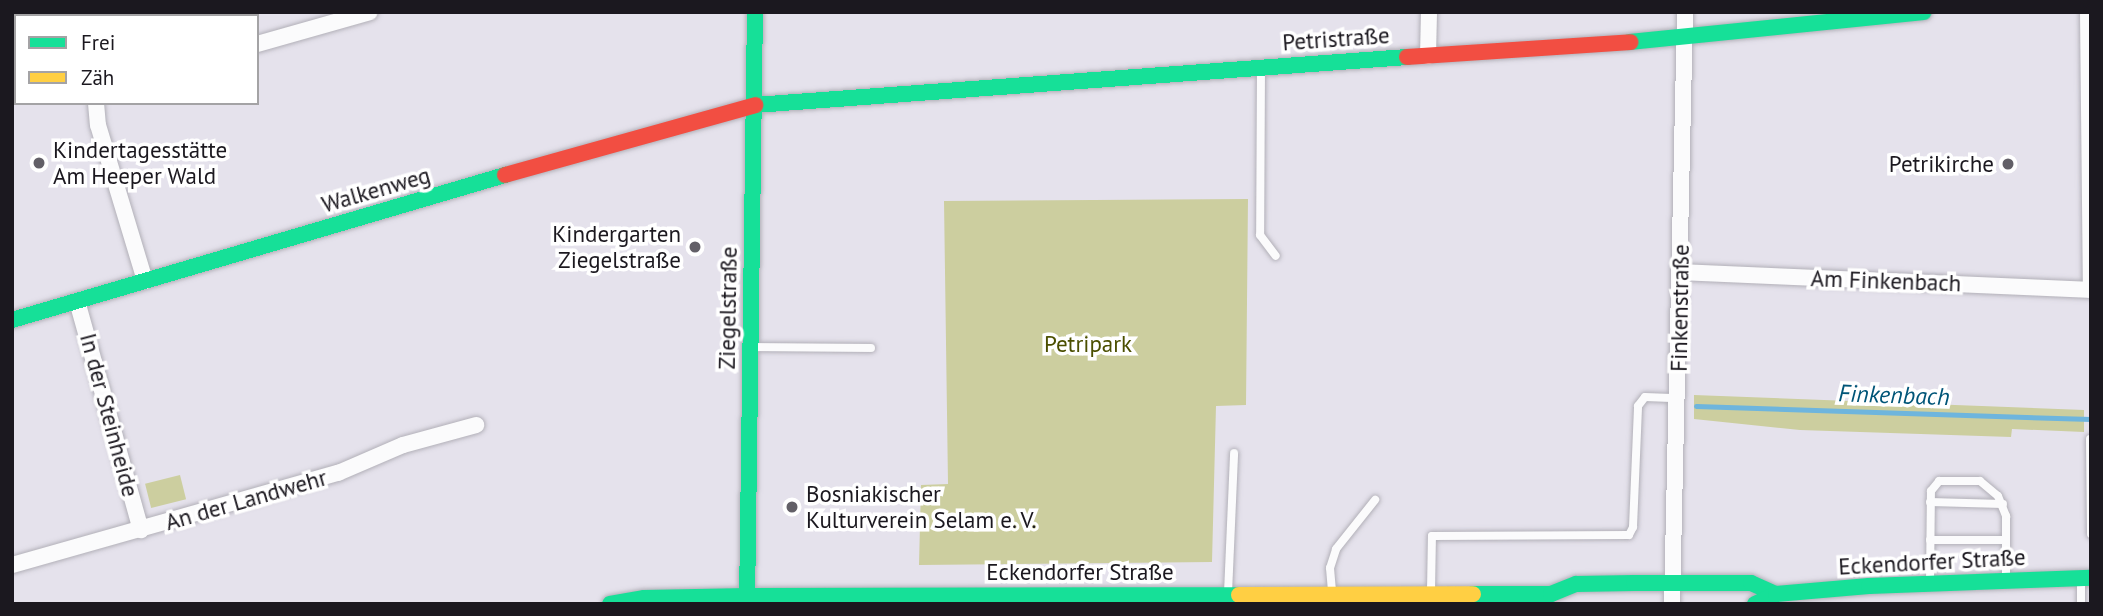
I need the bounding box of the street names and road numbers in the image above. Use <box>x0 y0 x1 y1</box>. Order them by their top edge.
street label: Petristraße <box>1281 21 1391 57</box>
street label: Walkenweg <box>319 161 433 219</box>
street label: Finkenstraße <box>1665 244 1695 372</box>
street label: Ziegelstraße <box>713 246 743 370</box>
street label: Am Finkenbach <box>1810 265 1962 297</box>
street label: In der Steinheide <box>74 330 144 500</box>
street label: An der Landwehr <box>162 464 330 536</box>
street label: Eckendorfer Straße <box>1838 543 2026 581</box>
street label: Eckendorfer Straße <box>986 558 1174 586</box>

